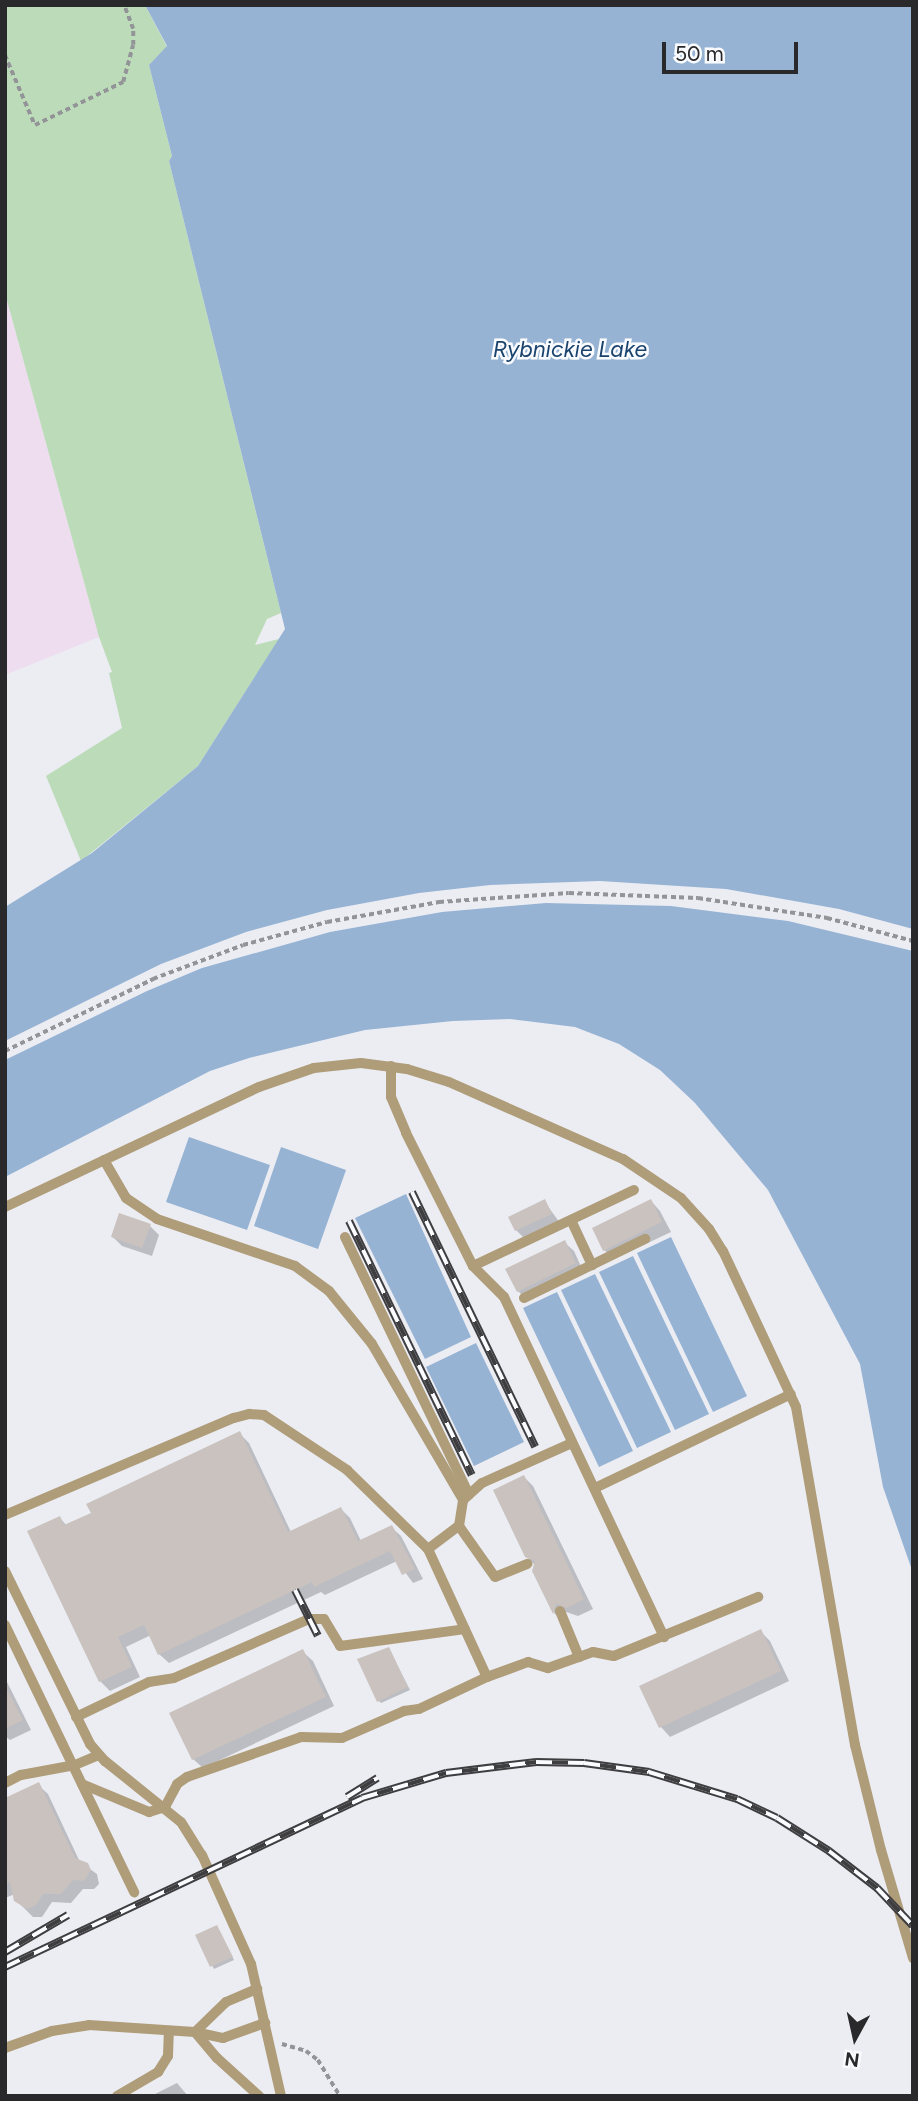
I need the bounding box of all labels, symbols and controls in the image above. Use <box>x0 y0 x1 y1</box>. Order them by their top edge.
scale bar <box>666 28 802 72</box>
text: 50 m <box>675 41 724 66</box>
water label: Rybnickie Lake <box>493 335 647 363</box>
north arrow <box>820 2003 890 2073</box>
text: N <box>843 2047 861 2072</box>

